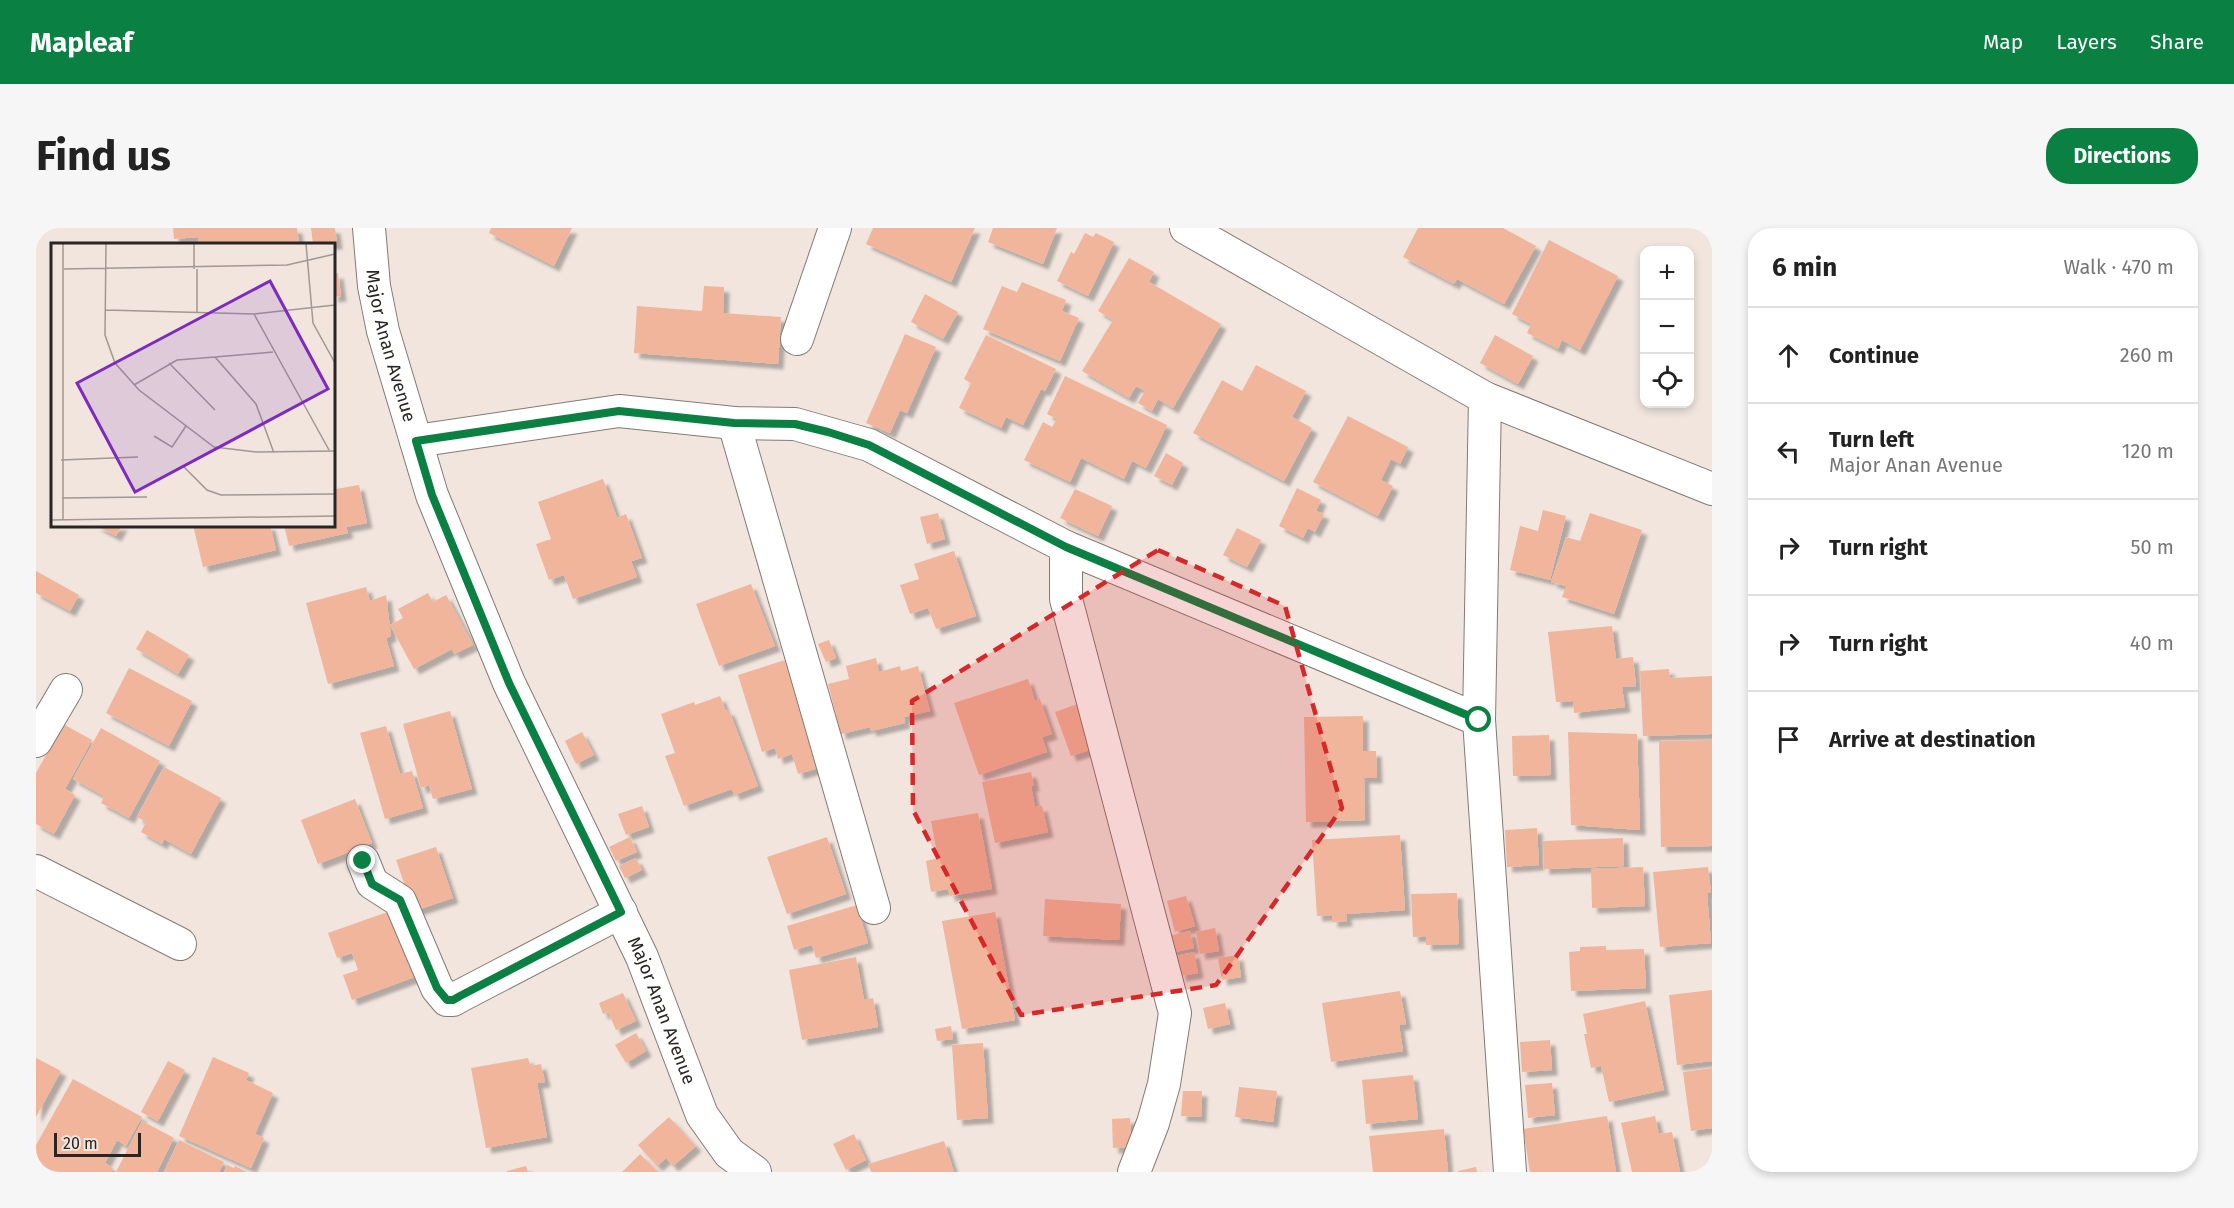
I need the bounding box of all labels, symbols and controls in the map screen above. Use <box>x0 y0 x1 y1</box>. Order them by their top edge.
text: Mapleaf <box>30 26 133 59</box>
text: Map <box>1983 29 2023 55</box>
text: Layers <box>2056 29 2117 55</box>
text: Share <box>2150 29 2204 55</box>
button: Directions <box>2046 128 2198 184</box>
text: Find us <box>36 131 171 181</box>
inset map <box>51 243 334 526</box>
map controls <box>1640 246 1694 408</box>
button: + <box>1640 246 1694 300</box>
text: 6 min <box>1772 252 1837 283</box>
text: Walk · 470 m <box>2064 255 2174 279</box>
street label: Major Anan Avenue <box>362 269 421 424</box>
button: − <box>1640 300 1694 354</box>
icon: ahead <box>1772 339 1805 372</box>
text: Continue <box>1829 342 1919 369</box>
text: 260 m <box>2120 343 2174 367</box>
button: locate <box>1640 354 1694 408</box>
text: Turn left <box>1829 426 1914 453</box>
icon: left <box>1772 435 1805 468</box>
text: 120 m <box>2122 439 2174 463</box>
text: Major Anan Avenue <box>1829 453 2003 477</box>
icon: right <box>1772 531 1805 564</box>
text: Turn right <box>1829 534 1928 561</box>
text: 50 m <box>2130 535 2174 559</box>
icon: right <box>1772 627 1805 660</box>
text: Turn right <box>1829 630 1928 657</box>
text: 40 m <box>2130 631 2174 655</box>
route start <box>1465 706 1491 732</box>
icon: arrive <box>1772 723 1805 756</box>
text: Arrive at destination <box>1829 726 2036 753</box>
route end <box>349 847 375 873</box>
street label: Major Anan Avenue <box>623 933 700 1087</box>
scale bar <box>54 1130 141 1158</box>
text: 20 m <box>63 1134 98 1153</box>

